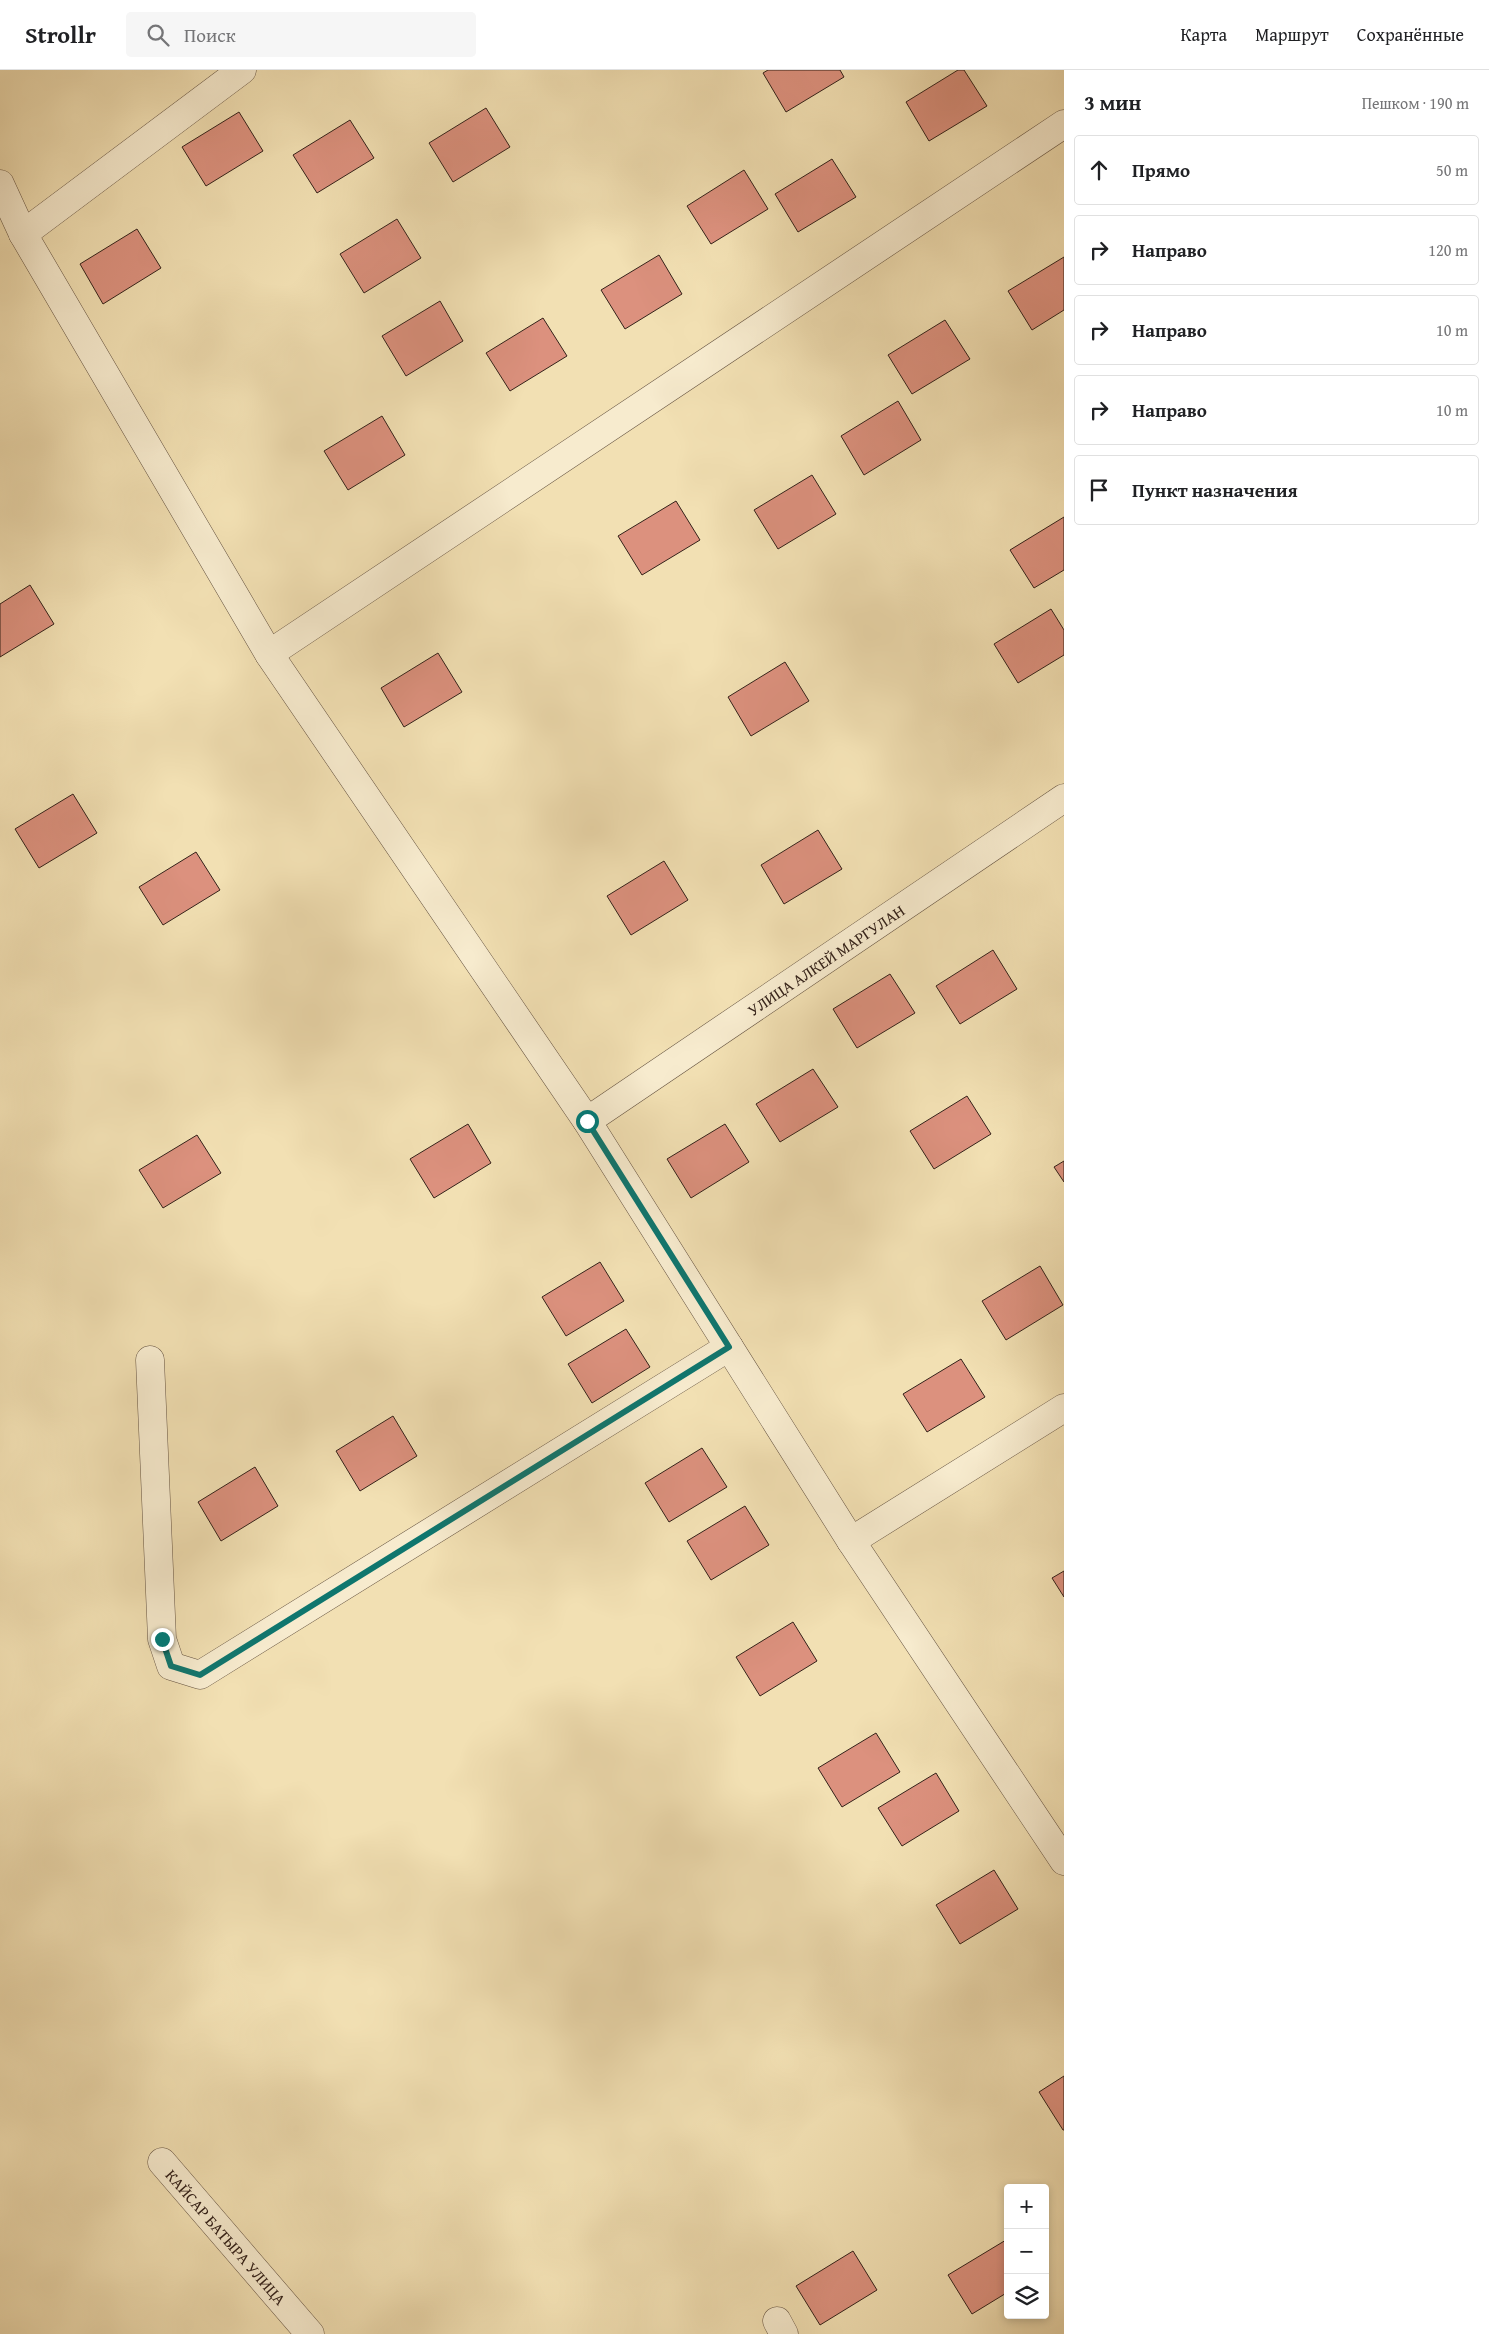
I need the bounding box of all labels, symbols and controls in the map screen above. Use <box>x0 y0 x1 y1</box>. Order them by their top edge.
search box <box>126 12 476 57</box>
text: Strollr <box>25 17 96 52</box>
icon: search <box>144 21 172 49</box>
text: Поиск <box>184 21 236 49</box>
text: Карта <box>1181 21 1227 48</box>
text: Маршрут <box>1255 21 1329 48</box>
text: Сохранённые <box>1357 21 1464 48</box>
text: 3 мин <box>1084 87 1141 118</box>
text: Пешком · 190 m <box>1362 91 1469 115</box>
icon: ahead <box>1085 156 1113 184</box>
text: Прямо <box>1132 156 1190 184</box>
text: 50 m <box>1436 158 1468 182</box>
icon: right <box>1085 236 1113 264</box>
text: Направо <box>1132 236 1207 264</box>
text: 120 m <box>1428 238 1468 262</box>
icon: right <box>1085 316 1113 344</box>
text: Направо <box>1132 316 1207 344</box>
text: 10 m <box>1436 318 1468 342</box>
icon: right <box>1085 396 1113 424</box>
text: Направо <box>1132 396 1207 424</box>
text: 10 m <box>1436 398 1468 422</box>
icon: arrive <box>1085 476 1113 504</box>
text: Пункт назначения <box>1132 476 1298 504</box>
street label: УЛИЦА АЛКЕЙ МАРГУЛАН <box>743 898 910 1022</box>
route start <box>576 1110 599 1133</box>
route end <box>151 1628 174 1651</box>
street label: КАЙСАР БАТЫРА УЛИЦА <box>160 2164 292 2311</box>
map controls <box>1004 2184 1049 2319</box>
button: + <box>1004 2184 1049 2229</box>
button: − <box>1004 2229 1049 2274</box>
button: layers <box>1004 2274 1049 2319</box>

